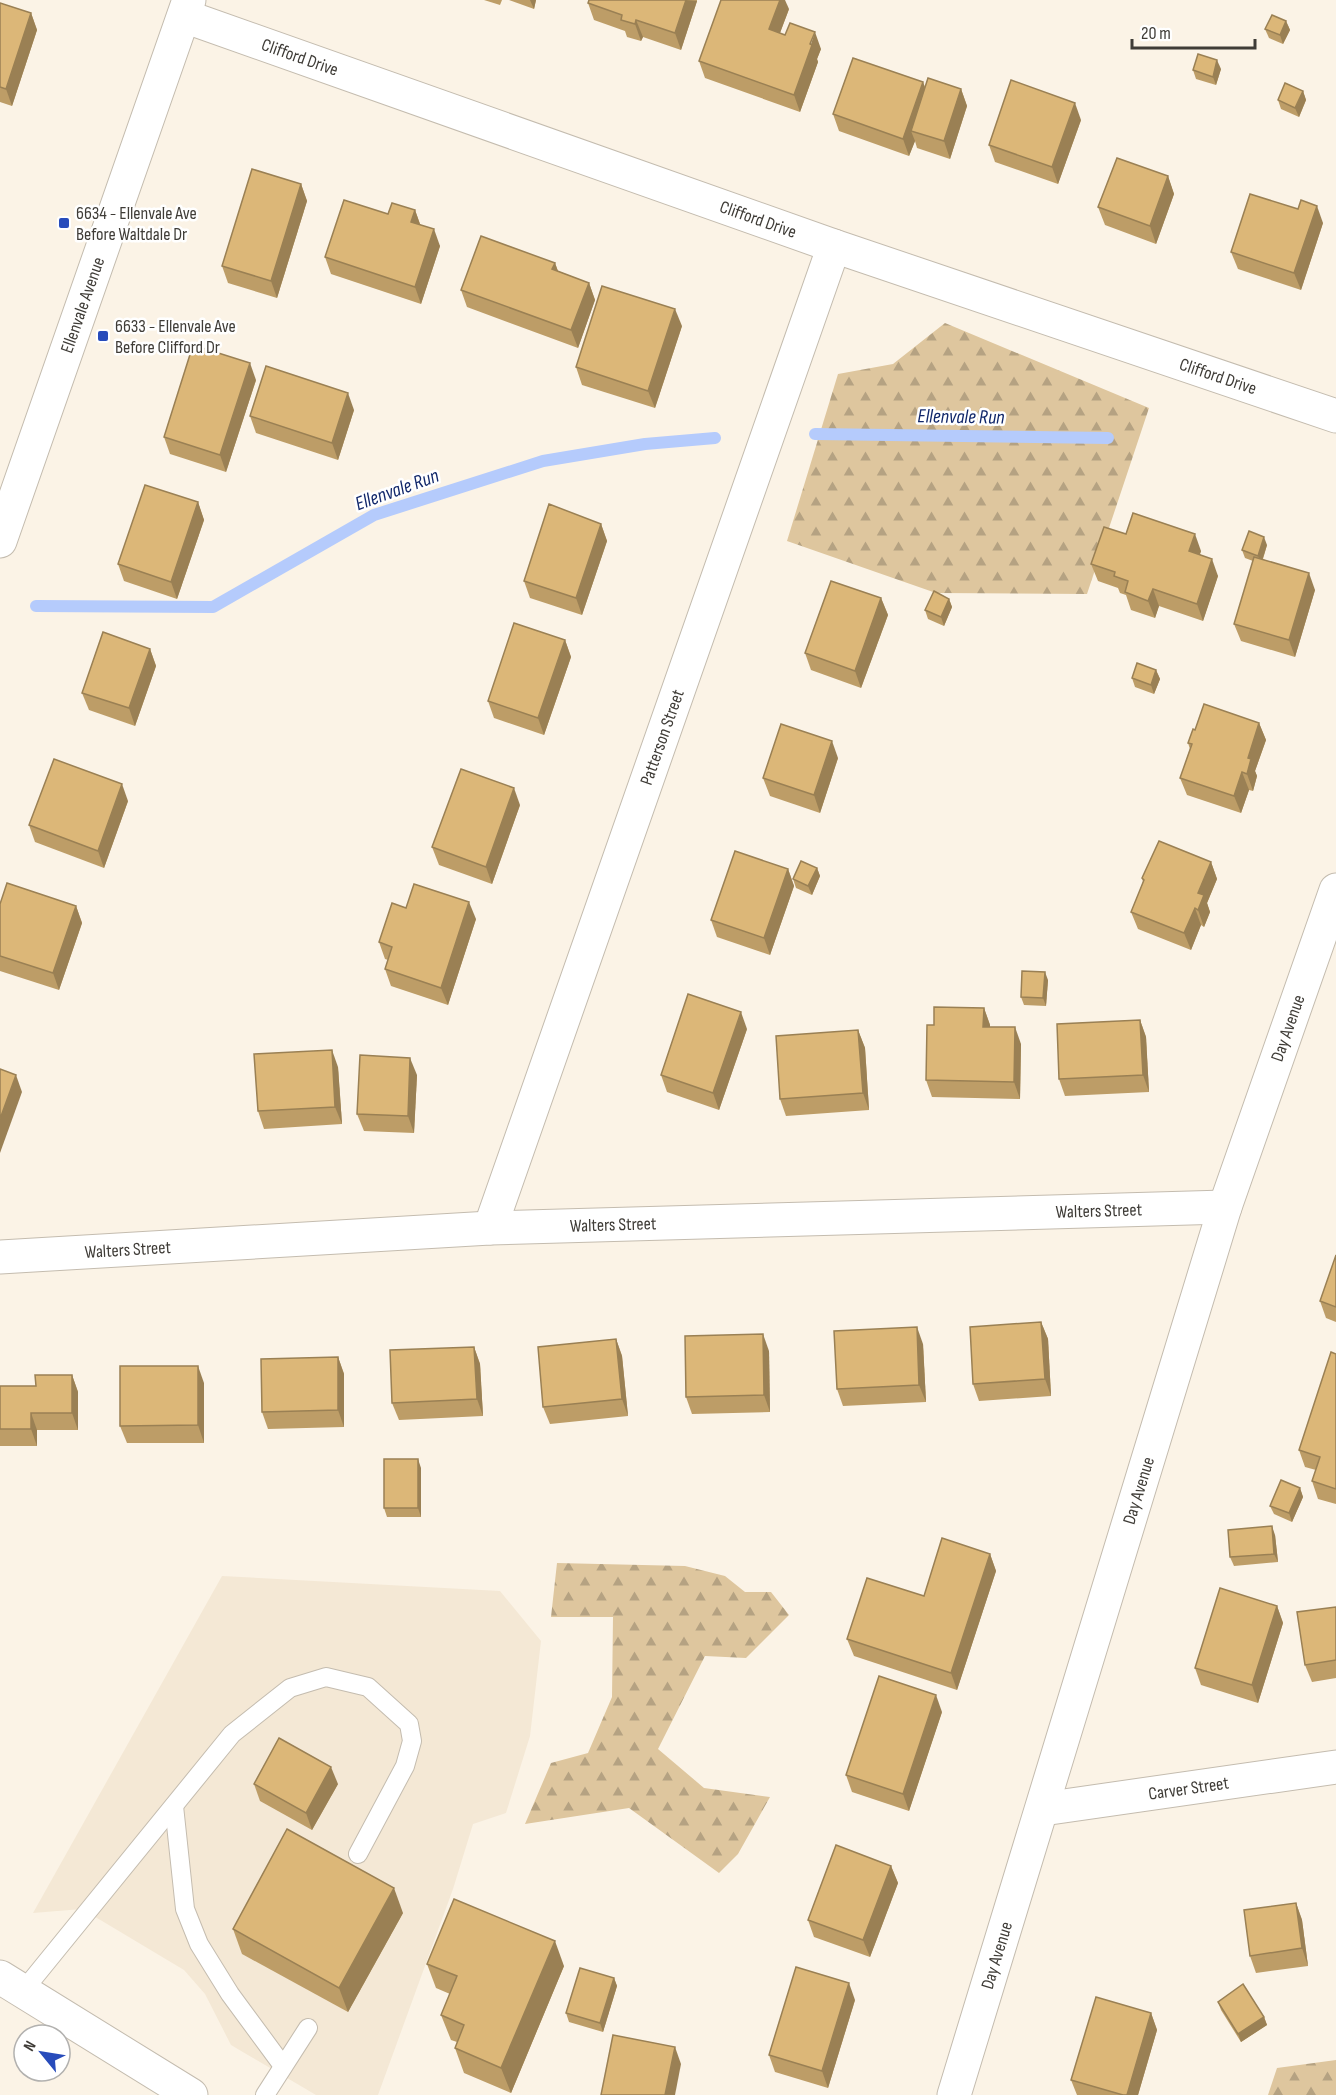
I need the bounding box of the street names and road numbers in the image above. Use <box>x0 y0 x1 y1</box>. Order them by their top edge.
street label: Clifford Drive <box>259 34 341 80</box>
street label: Clifford Drive <box>717 196 799 242</box>
street label: Ellenvale Avenue <box>56 254 109 356</box>
street label: Clifford Drive <box>1177 353 1259 399</box>
street label: Patterson Street <box>635 686 689 788</box>
street label: Day Avenue <box>1266 992 1309 1064</box>
street label: Walters Street <box>1055 1199 1143 1222</box>
street label: Walters Street <box>570 1213 657 1236</box>
street label: Walters Street <box>84 1236 172 1262</box>
street label: Day Avenue <box>1118 1454 1159 1527</box>
street label: Carver Street <box>1147 1772 1231 1804</box>
street label: Day Avenue <box>976 1919 1017 1992</box>

